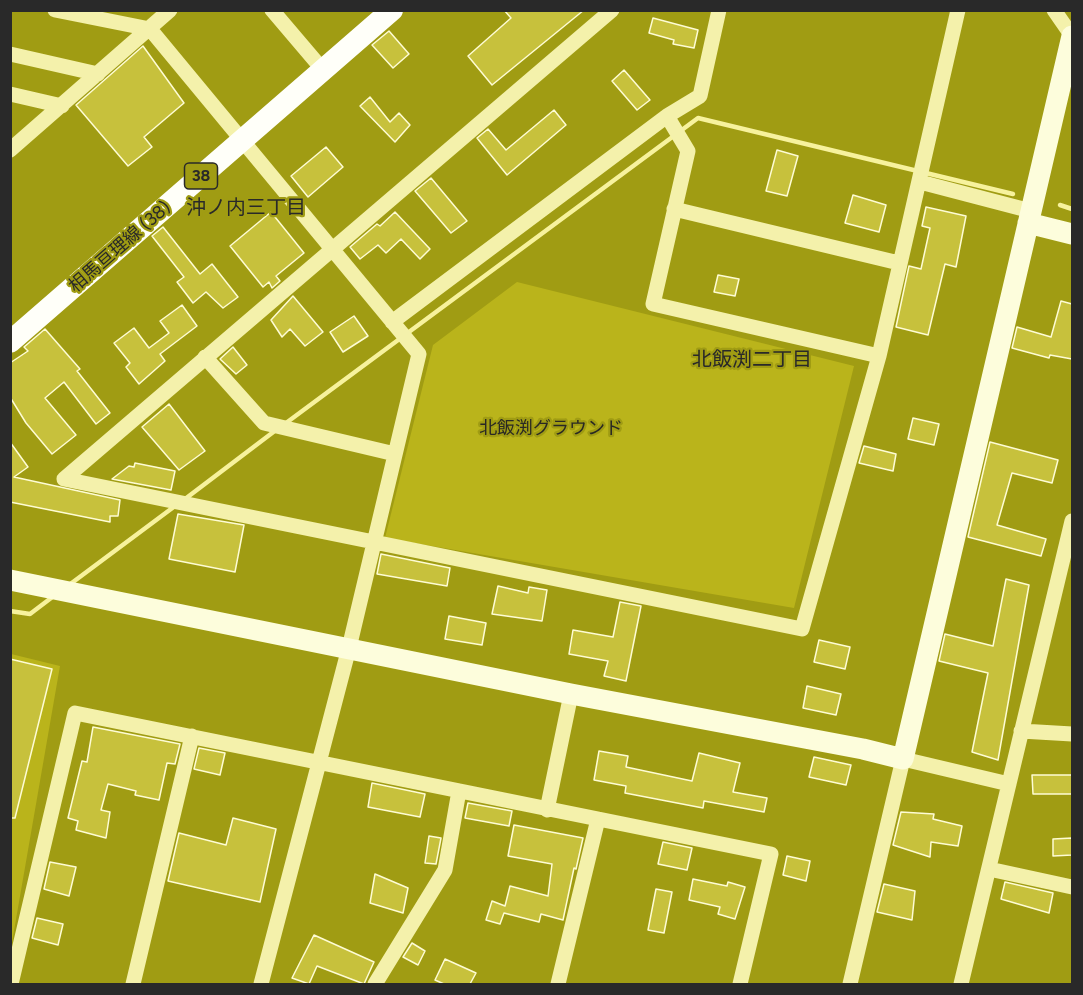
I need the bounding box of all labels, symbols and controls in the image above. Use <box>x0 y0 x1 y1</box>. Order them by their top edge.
road number: 38 <box>184 163 218 189</box>
district label: 沖ノ内三丁目 <box>186 196 306 220</box>
street label: 相馬亘理線 (38) <box>65 197 175 297</box>
district label: 北飯渕二丁目 <box>692 348 812 372</box>
park label: 北飯渕グラウンド <box>479 418 623 440</box>

